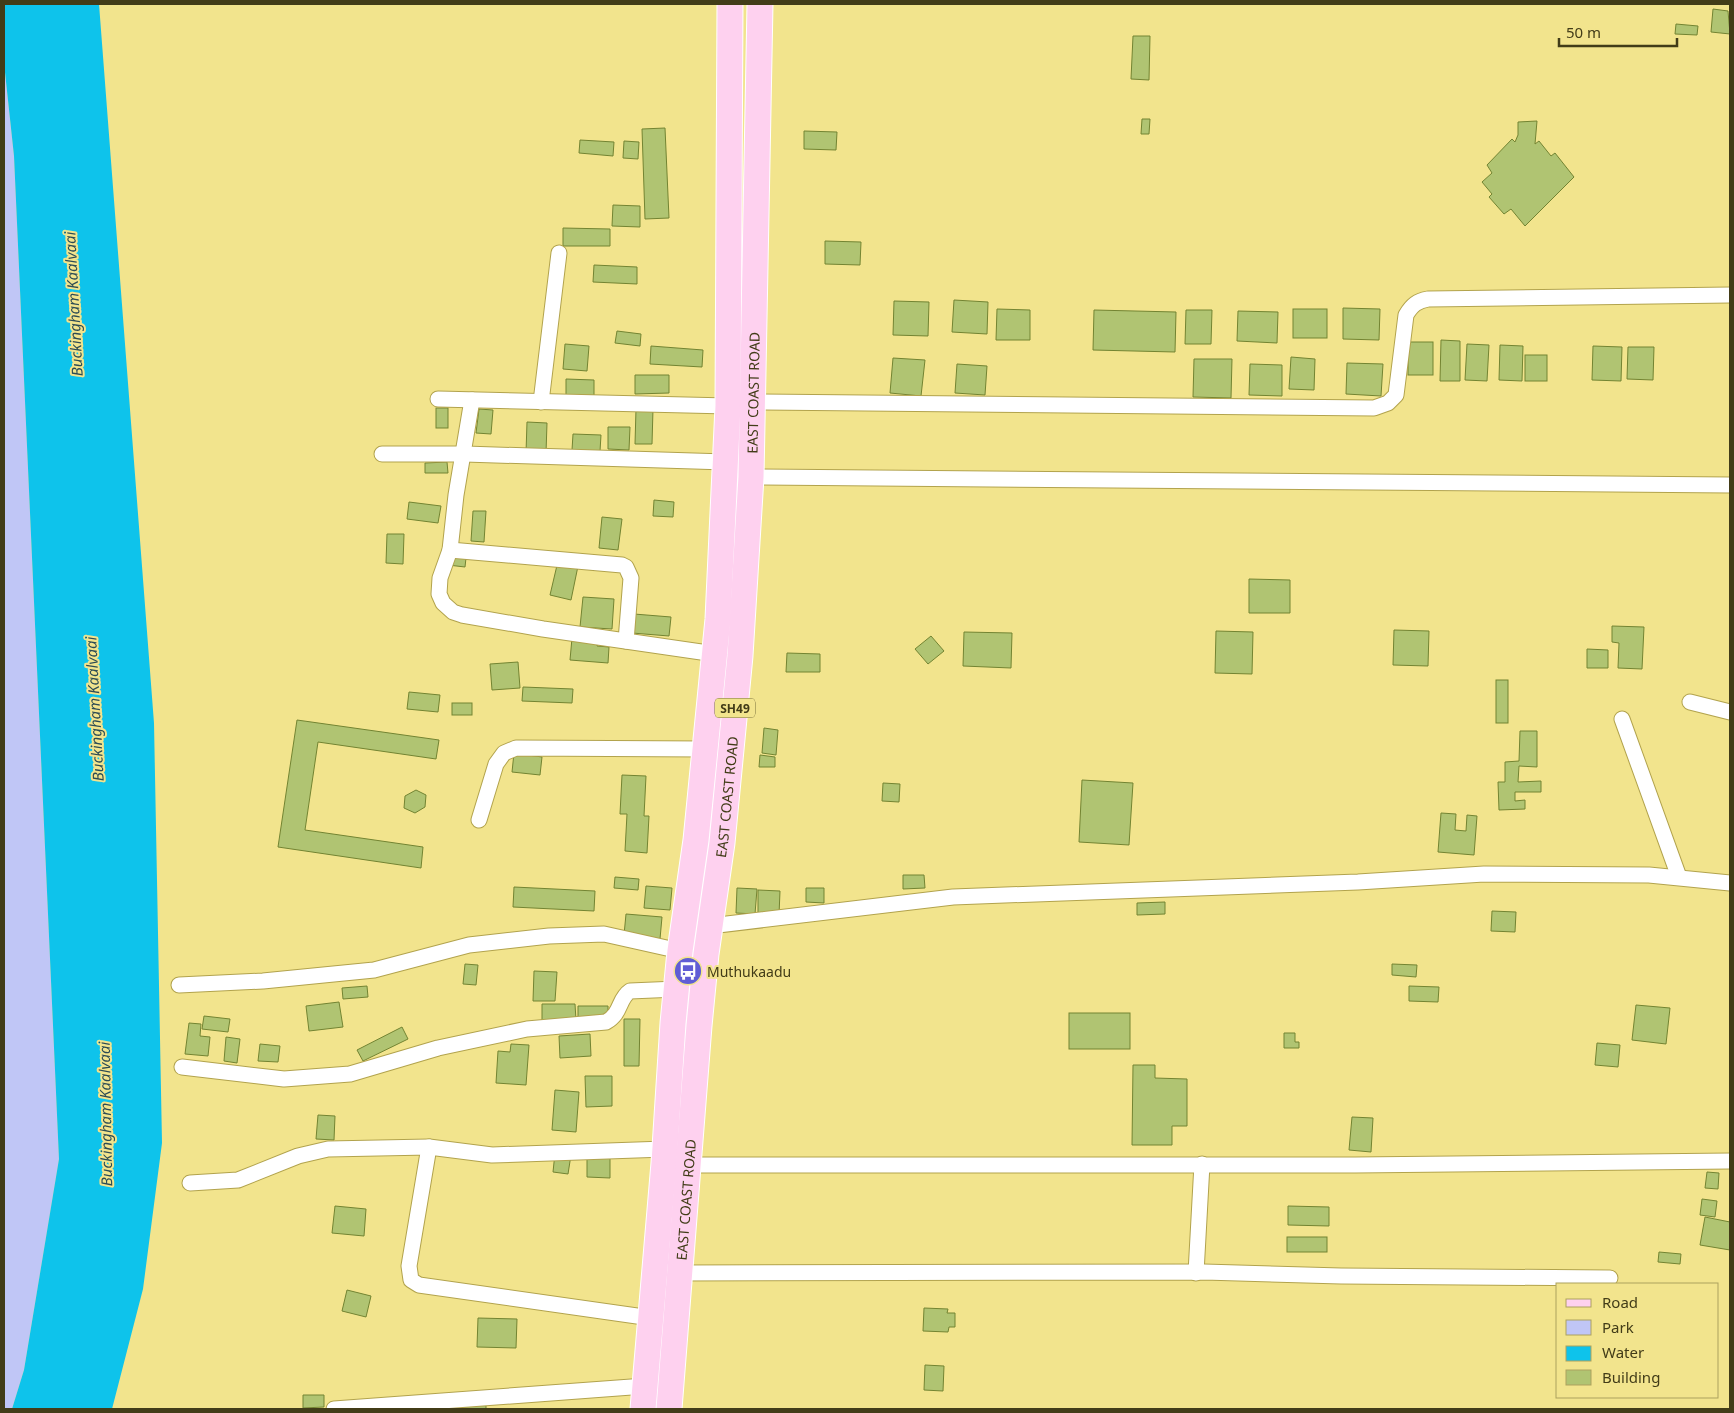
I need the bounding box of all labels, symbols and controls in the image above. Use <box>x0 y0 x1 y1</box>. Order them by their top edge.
scale bar <box>1559 15 1676 47</box>
text: 50 m <box>1566 22 1601 42</box>
water label: Buckingham Kaalvaai <box>59 230 87 377</box>
street label: EAST COAST ROAD <box>742 332 763 454</box>
water label: Buckingham Kaalvaai <box>80 635 108 782</box>
road number: SH49 <box>715 698 755 718</box>
street label: EAST COAST ROAD <box>711 735 742 859</box>
bus stop icon: Muthukaadu <box>673 956 703 986</box>
place label: Muthukaadu <box>707 962 791 981</box>
water label: Buckingham Kaalvaai <box>94 1040 116 1186</box>
street label: EAST COAST ROAD <box>671 1138 700 1261</box>
legend <box>1556 1283 1719 1398</box>
text: Road <box>1602 1292 1638 1312</box>
text: Park <box>1602 1317 1634 1337</box>
text: Water <box>1602 1342 1644 1362</box>
text: Building <box>1602 1367 1660 1387</box>

